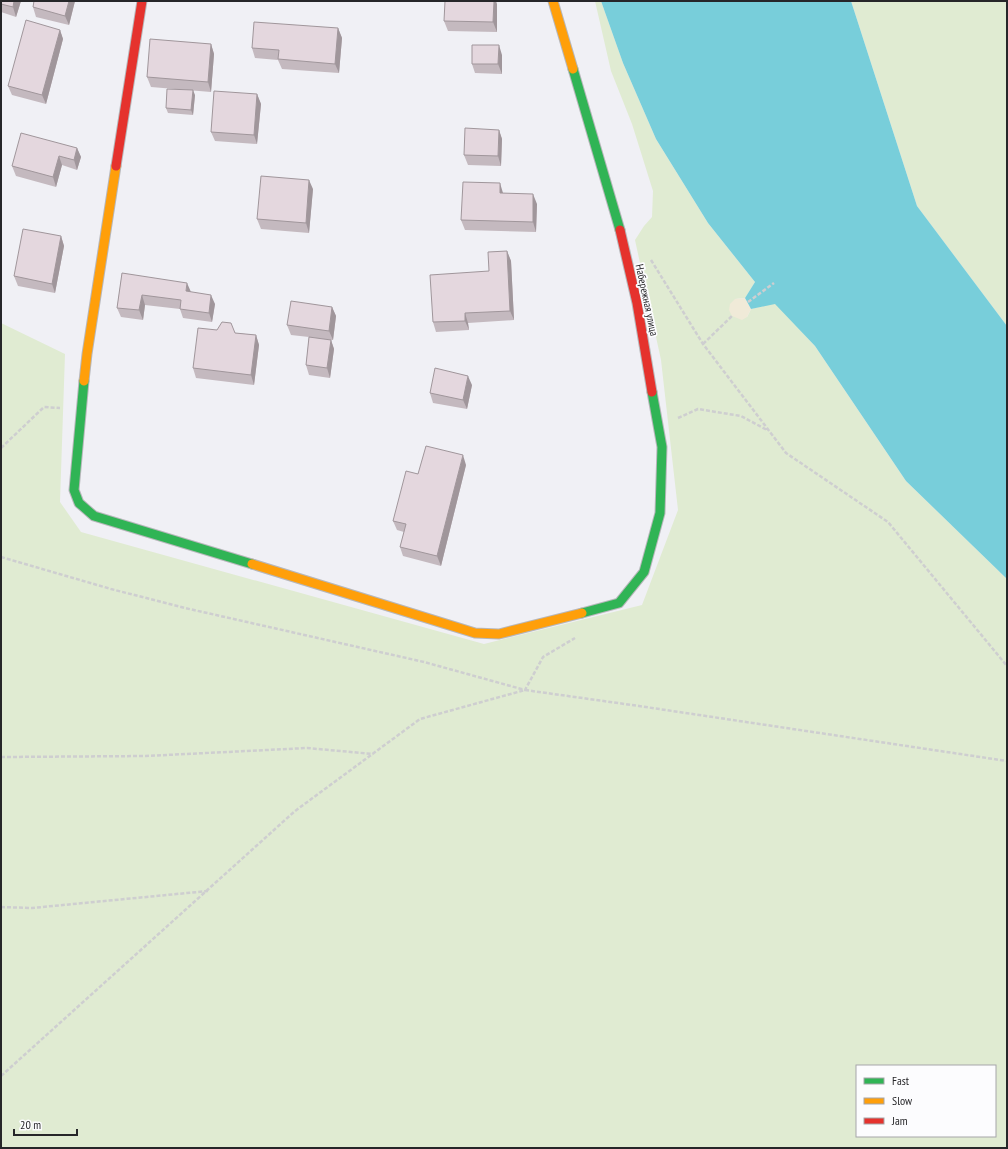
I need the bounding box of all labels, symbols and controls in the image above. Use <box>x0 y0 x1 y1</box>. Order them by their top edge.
street label: Набережная улица <box>633 263 661 337</box>
legend <box>856 1065 996 1137</box>
text: Fast <box>892 1073 910 1088</box>
text: Slow <box>892 1093 913 1108</box>
scale bar <box>14 1111 77 1137</box>
text: Jam <box>891 1113 908 1128</box>
text: 20 m <box>20 1117 41 1132</box>

